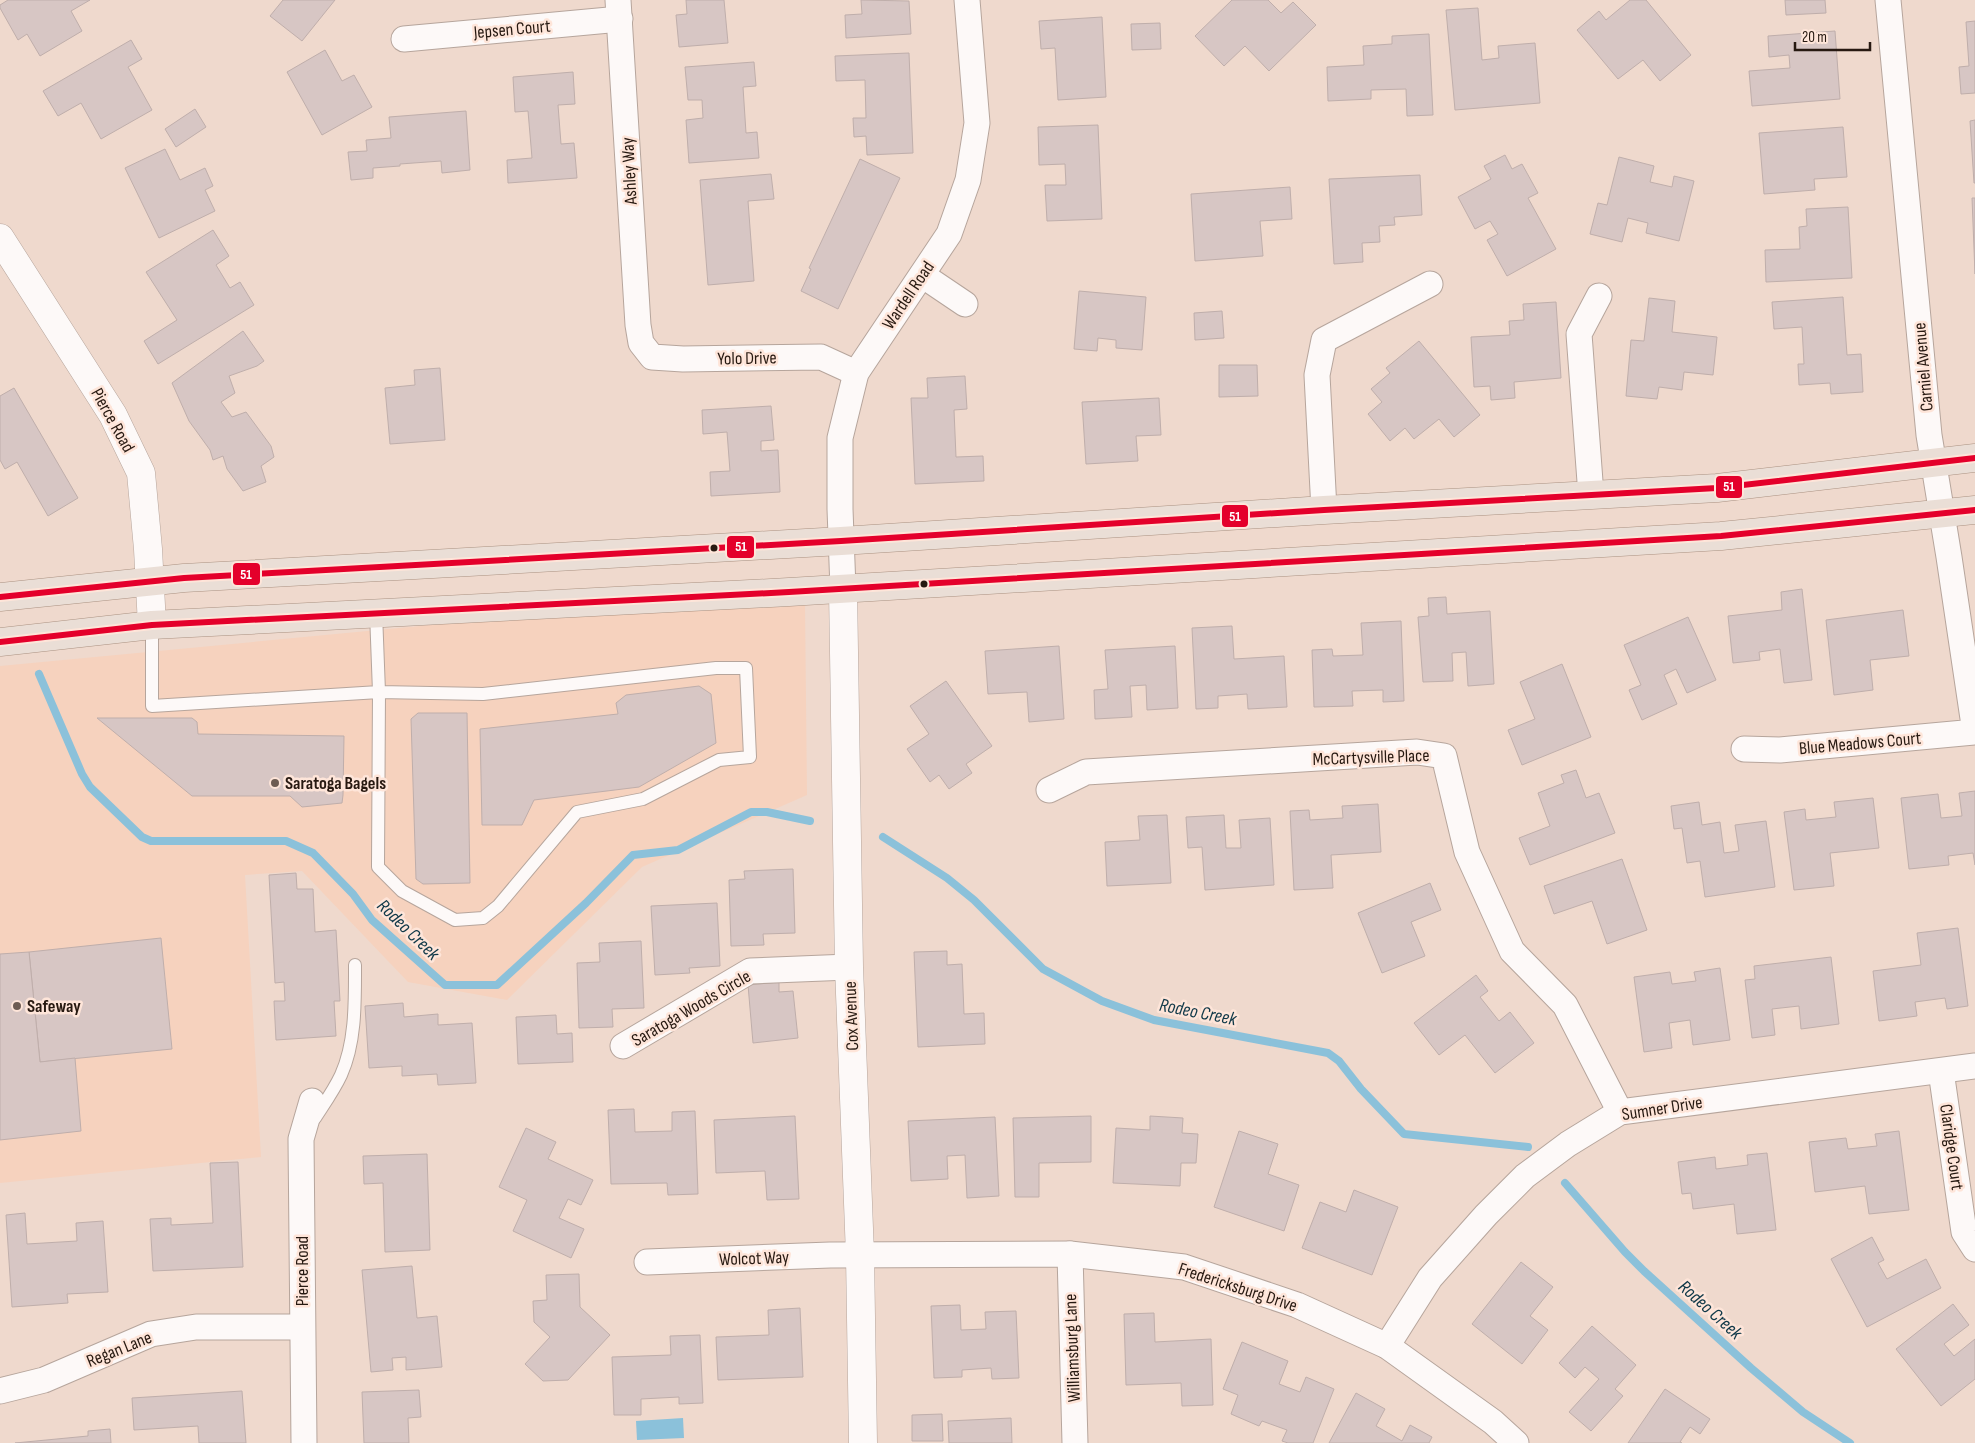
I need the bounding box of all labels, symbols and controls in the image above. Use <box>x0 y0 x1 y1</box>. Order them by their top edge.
street label: Jepsen Court <box>472 16 552 43</box>
scale bar <box>1795 20 1870 52</box>
text: 20 m <box>1802 28 1827 47</box>
street label: Ashley Way <box>617 137 642 206</box>
street label: Wardell Road <box>878 257 939 333</box>
street label: Carniel Avenue <box>1909 322 1938 412</box>
street label: Yolo Drive <box>717 347 777 370</box>
street label: Pierce Road <box>86 384 139 456</box>
line badge: 51 <box>1715 475 1743 499</box>
text: 51 <box>1723 478 1735 495</box>
line badge: 51 <box>1221 504 1249 528</box>
text: 51 <box>1229 508 1241 525</box>
line badge: 51 <box>726 535 755 559</box>
text: 51 <box>735 538 747 555</box>
unlabelled marker <box>709 543 719 553</box>
line badge: 51 <box>232 562 261 586</box>
text: 51 <box>240 566 252 583</box>
unlabelled marker <box>919 579 929 589</box>
street label: Blue Meadows Court <box>1798 728 1923 759</box>
street label: McCartysville Place <box>1312 745 1430 770</box>
place label: Saratoga Bagels <box>285 773 386 794</box>
marker: Saratoga Bagels <box>269 777 281 789</box>
water label: Rodeo Creek <box>372 895 445 966</box>
street label: Saratoga Woods Circle <box>628 966 754 1051</box>
street label: Cox Avenue <box>840 981 863 1051</box>
water label: Rodeo Creek <box>1157 994 1239 1031</box>
place label: Safeway <box>27 996 81 1017</box>
marker: Safeway <box>11 1000 23 1012</box>
street label: Sumner Drive <box>1620 1092 1704 1125</box>
street label: Claridge Court <box>1935 1103 1968 1192</box>
street label: Pierce Road <box>292 1236 313 1306</box>
street label: Wolcot Way <box>719 1247 789 1270</box>
street label: Fredericksburg Drive <box>1176 1258 1300 1317</box>
water label: Rodeo Creek <box>1673 1276 1747 1345</box>
street label: Williamsburg Lane <box>1060 1293 1085 1403</box>
street label: Regan Lane <box>84 1327 155 1372</box>

